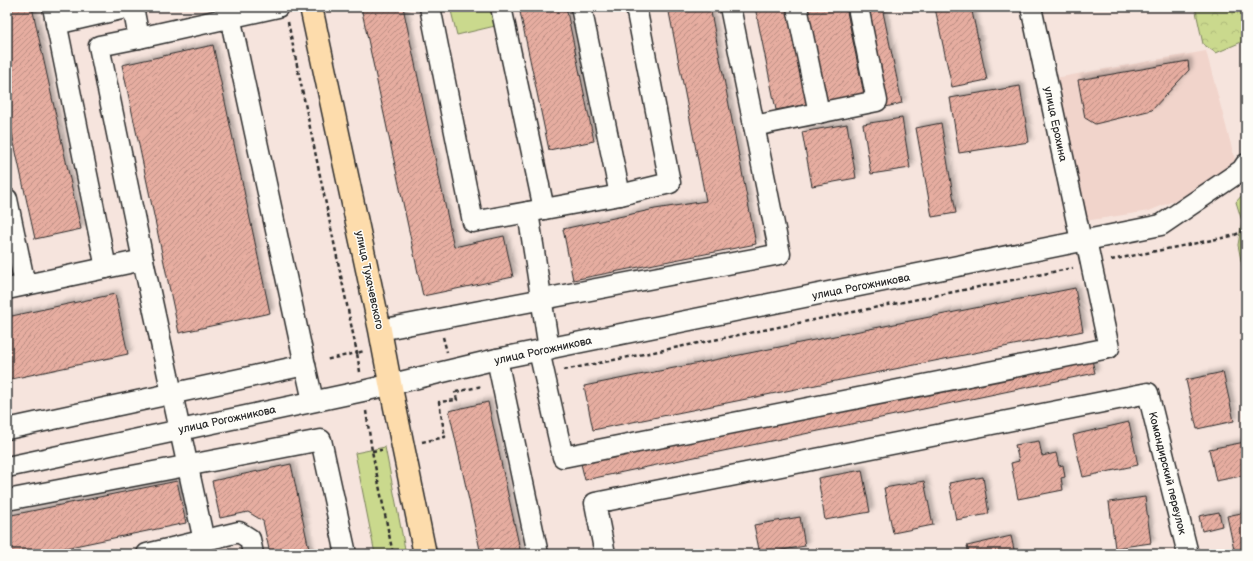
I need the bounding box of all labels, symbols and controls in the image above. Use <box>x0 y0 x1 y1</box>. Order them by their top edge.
street label: улица Ерохина <box>1041 85 1070 163</box>
street label: улица Тухачевского <box>353 230 386 331</box>
street label: улица Рогожникова <box>811 271 912 302</box>
street label: улица Рогожникова <box>493 334 594 367</box>
street label: улица Рогожникова <box>177 403 278 436</box>
street label: Командирский переулок <box>1146 410 1189 536</box>

